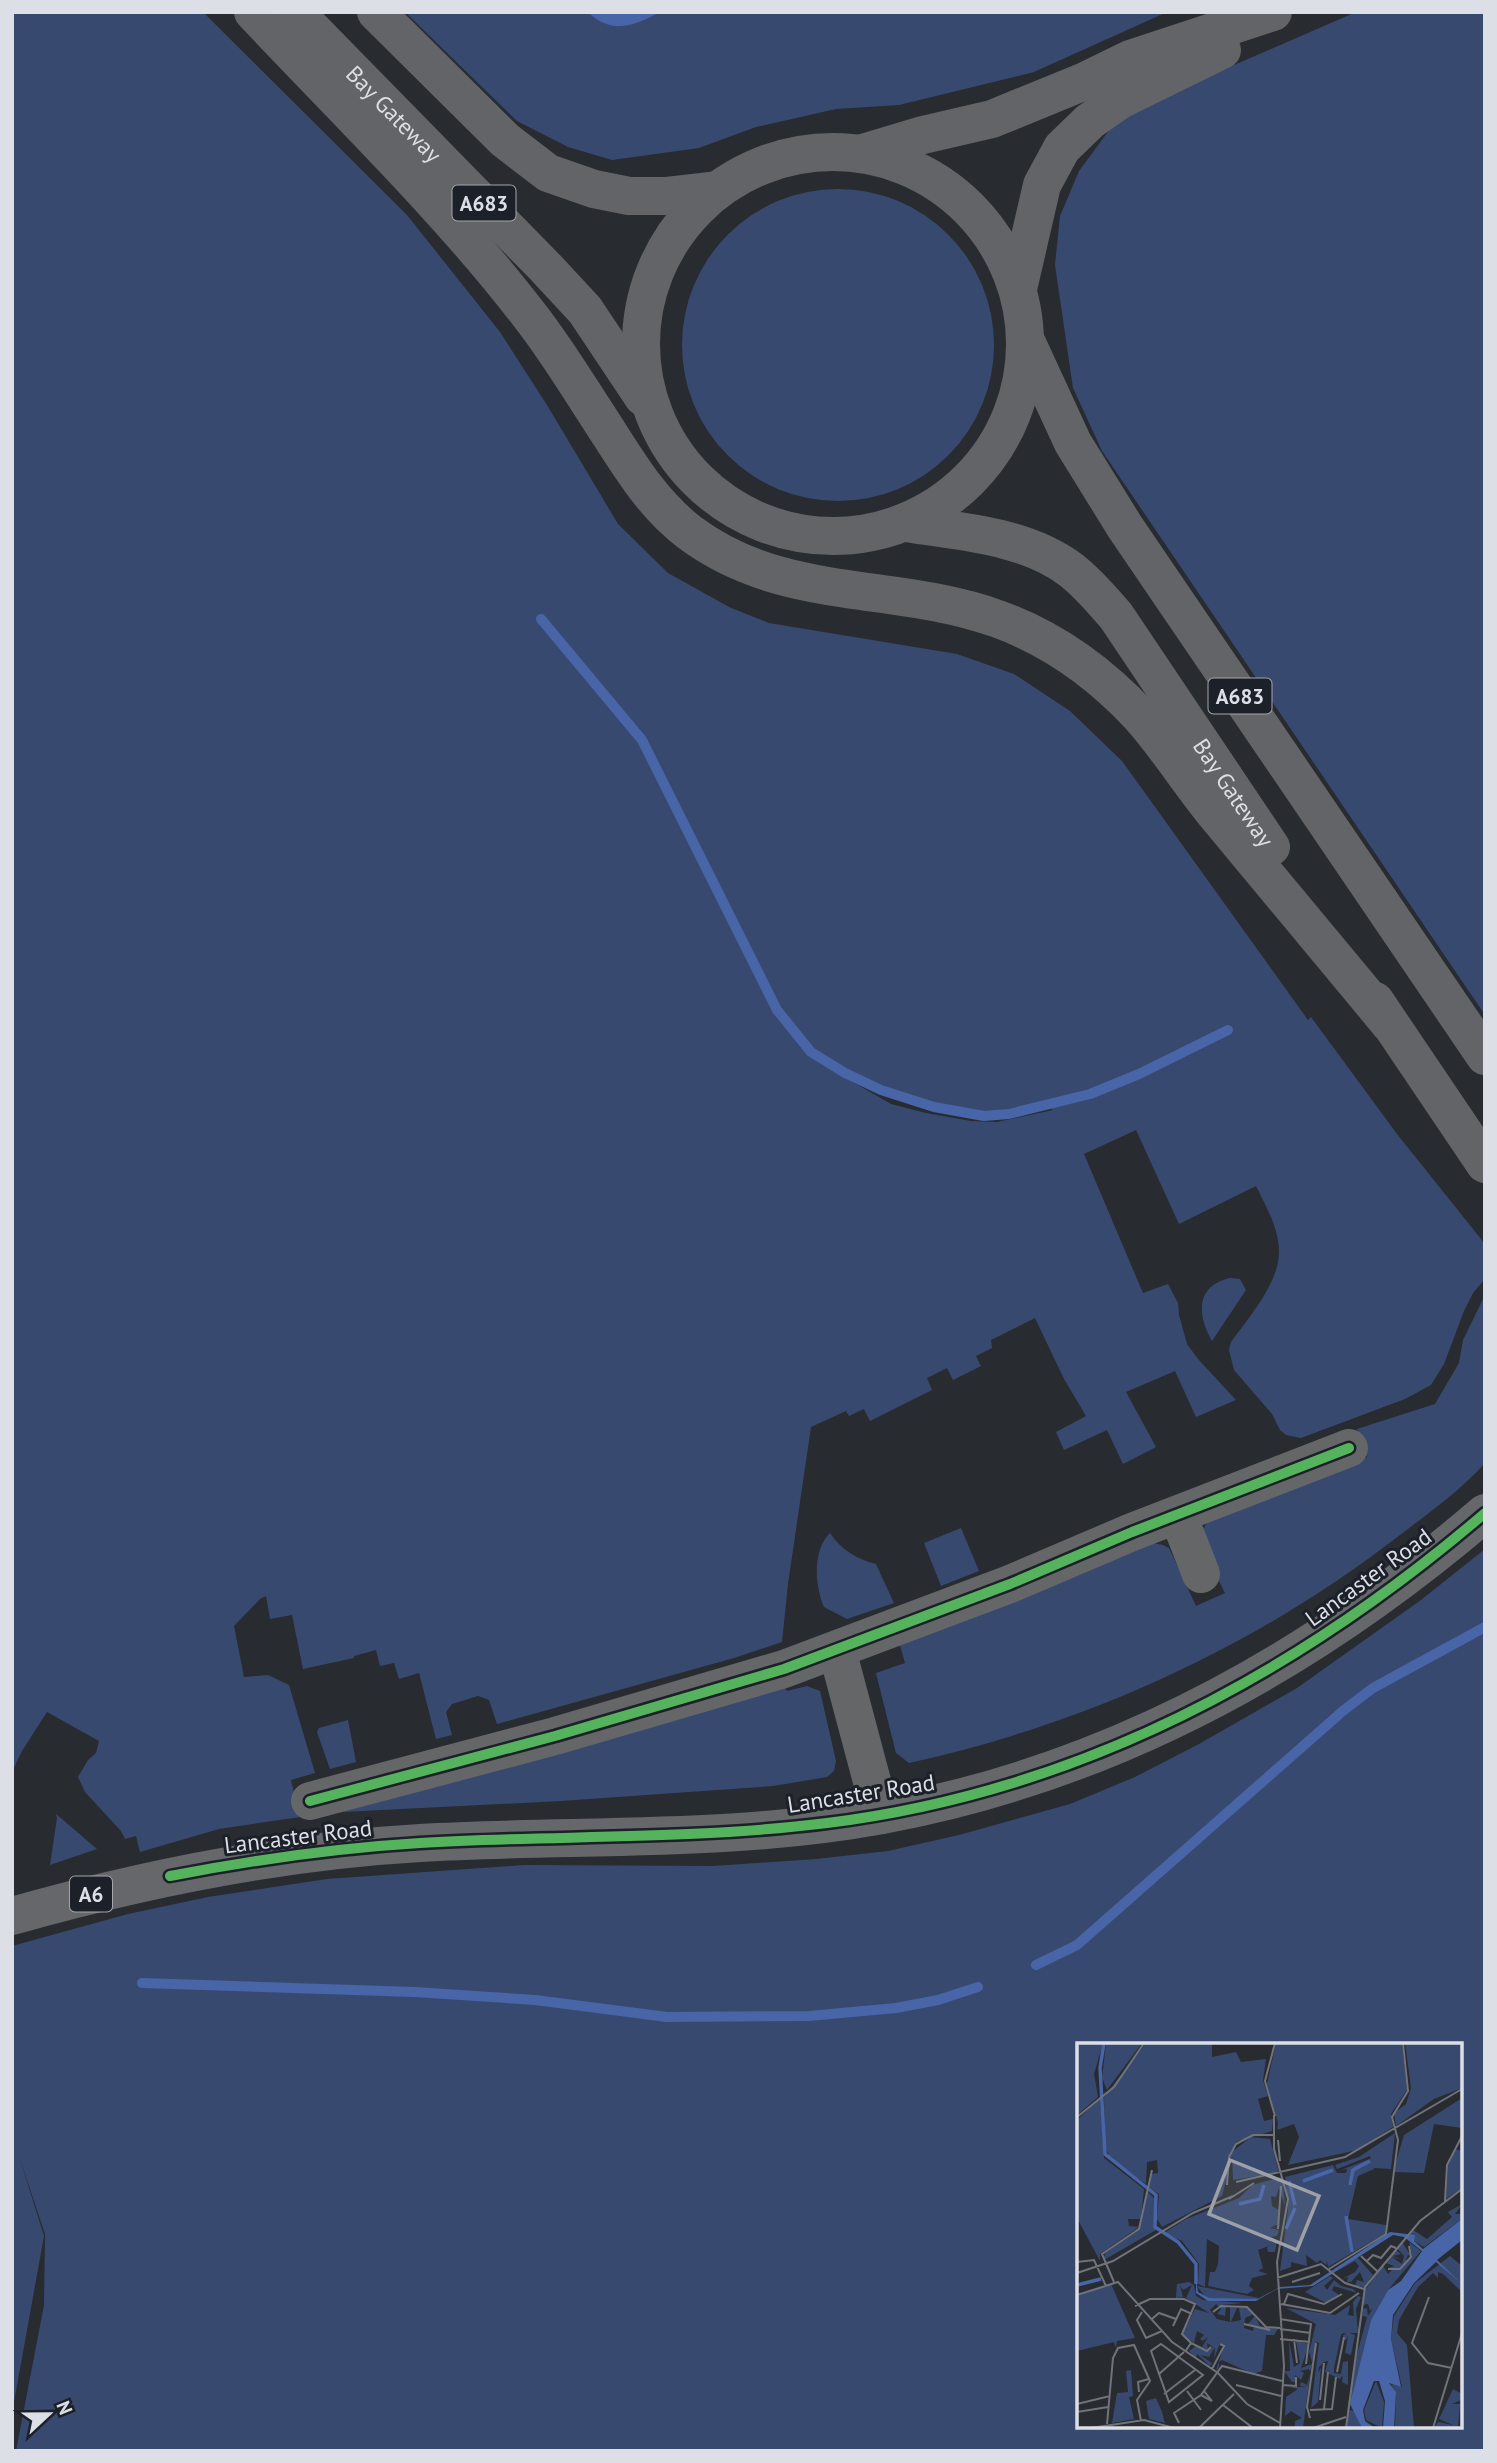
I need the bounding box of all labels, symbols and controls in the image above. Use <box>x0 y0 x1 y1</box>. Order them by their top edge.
street label: Bay Gateway <box>341 59 449 168</box>
road number: A683 <box>452 186 516 220</box>
road number: A683 <box>1208 678 1272 714</box>
street label: Bay Gateway <box>1187 732 1281 852</box>
street label: Lancaster Road <box>1299 1522 1437 1632</box>
street label: Lancaster Road <box>785 1767 937 1819</box>
street label: Lancaster Road <box>222 1813 374 1859</box>
road number: A6 <box>70 1876 112 1912</box>
inset map <box>1077 2043 1462 2428</box>
north arrow <box>14 2379 84 2449</box>
text: N <box>51 2397 78 2418</box>

